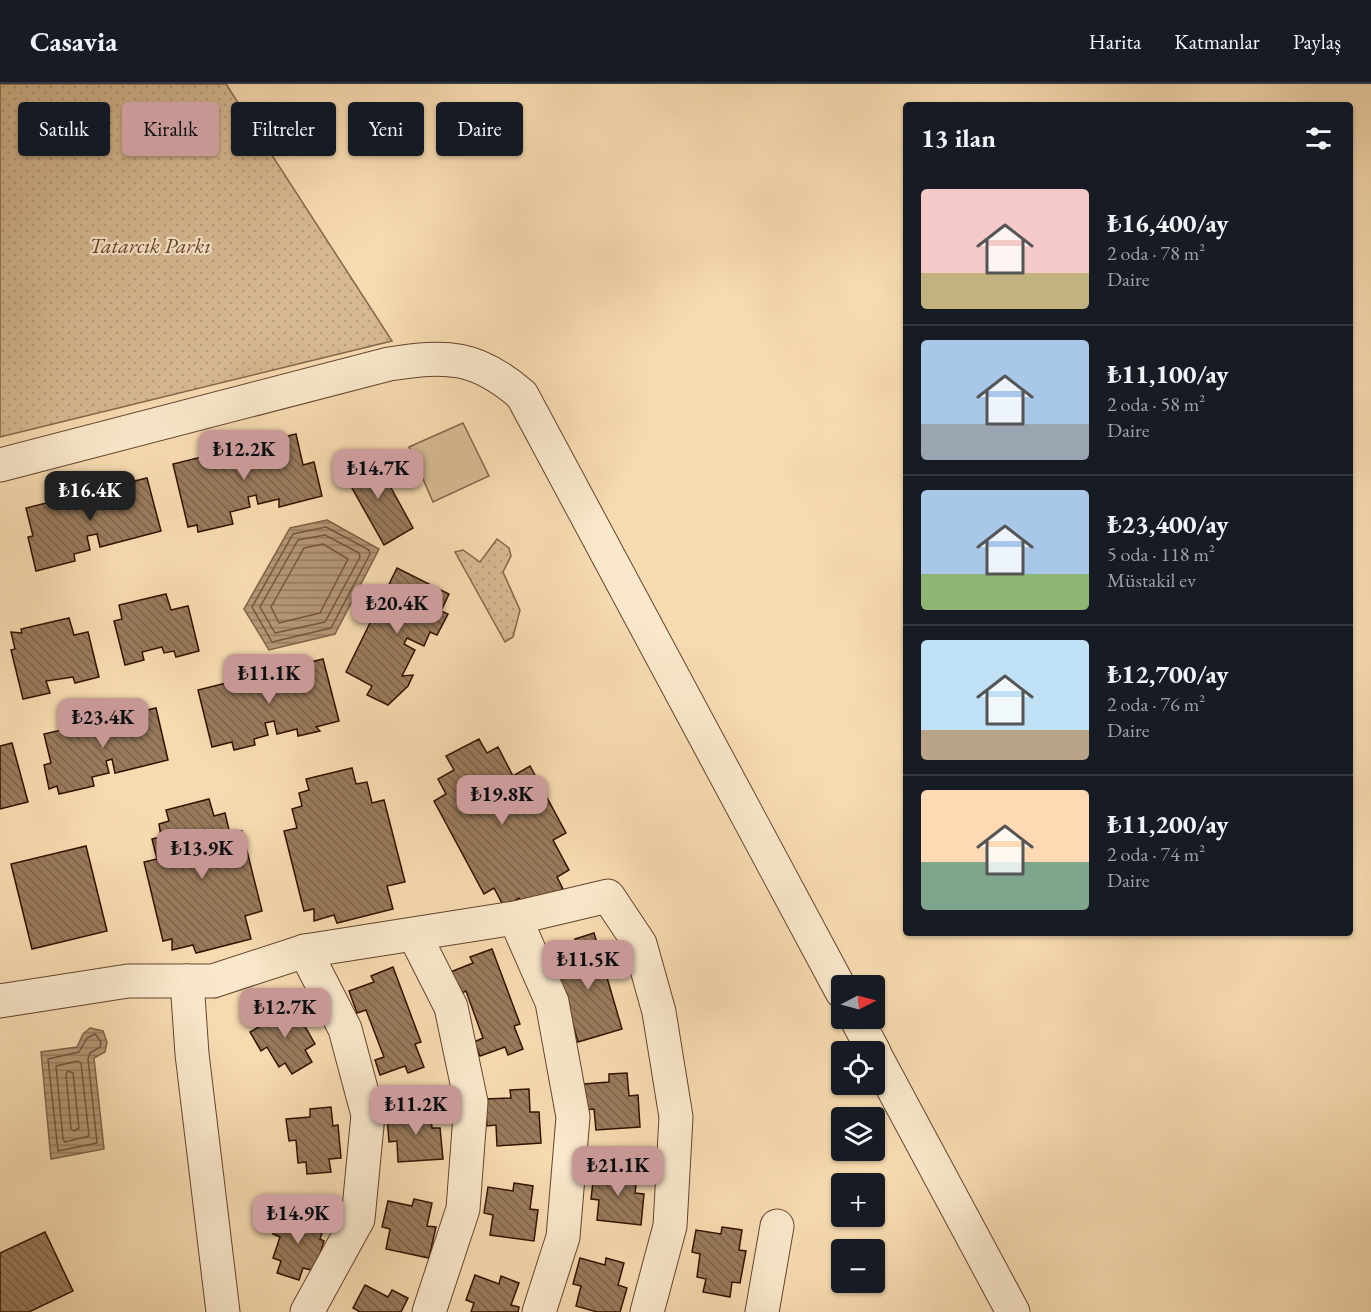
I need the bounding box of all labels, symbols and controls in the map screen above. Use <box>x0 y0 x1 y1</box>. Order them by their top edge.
text: Casavia <box>30 23 118 59</box>
text: Harita <box>1089 28 1141 55</box>
text: Katmanlar <box>1174 28 1260 55</box>
text: Paylaş <box>1293 28 1341 55</box>
chip: Satılık <box>18 102 110 156</box>
chip: Kiralık <box>122 102 219 156</box>
chip: Filtreler <box>231 102 336 156</box>
chip: Yeni <box>348 102 424 156</box>
chip: Daire <box>436 102 523 156</box>
text: 13 ilan <box>921 121 996 155</box>
icon: filters <box>1302 122 1335 155</box>
text: ₺16,400/ay <box>1107 206 1229 240</box>
icon: home <box>969 213 1041 285</box>
park label: Tatarcık Parkı <box>89 231 211 260</box>
text: 2 oda · 78 m² <box>1107 240 1205 266</box>
text: Daire <box>1107 266 1149 292</box>
text: ₺11,100/ay <box>1107 357 1229 391</box>
icon: home <box>969 364 1041 436</box>
text: 2 oda · 58 m² <box>1107 391 1205 417</box>
text: Daire <box>1107 417 1149 443</box>
pin: ₺12.2K <box>195 430 293 481</box>
text: ₺12.2K <box>213 436 275 462</box>
pin: ₺14.7K <box>329 449 427 500</box>
text: ₺14.7K <box>347 455 409 481</box>
pin: ₺16.4K <box>41 471 139 522</box>
text: ₺16.4K <box>59 477 121 503</box>
text: ₺23,400/ay <box>1107 507 1229 541</box>
icon: home <box>969 514 1041 586</box>
text: 5 oda · 118 m² <box>1107 541 1215 567</box>
text: Müstakil ev <box>1107 567 1196 593</box>
pin: ₺20.4K <box>348 584 446 635</box>
text: ₺20.4K <box>366 590 428 616</box>
pin: ₺11.1K <box>220 654 318 705</box>
text: ₺12,700/ay <box>1107 657 1229 691</box>
text: ₺11.1K <box>238 660 300 686</box>
icon: home <box>969 664 1041 736</box>
text: 2 oda · 76 m² <box>1107 691 1205 717</box>
pin: ₺23.4K <box>54 698 152 749</box>
text: ₺23.4K <box>72 704 134 730</box>
text: Daire <box>1107 717 1149 743</box>
pin: ₺19.8K <box>453 775 551 826</box>
text: ₺19.8K <box>471 781 533 807</box>
text: ₺11,200/ay <box>1107 807 1229 841</box>
icon: home <box>969 814 1041 886</box>
pin: ₺13.9K <box>153 829 251 880</box>
text: ₺13.9K <box>171 835 233 861</box>
text: 2 oda · 74 m² <box>1107 841 1205 867</box>
text: Daire <box>1107 867 1149 893</box>
pin: ₺11.5K <box>539 940 637 991</box>
text: ₺11.5K <box>557 946 619 972</box>
north arrow <box>831 975 885 1029</box>
map controls <box>831 975 885 1293</box>
pin: ₺12.7K <box>236 988 334 1039</box>
text: ₺12.7K <box>254 994 316 1020</box>
button: locate <box>831 1041 885 1095</box>
pin: ₺11.2K <box>367 1085 465 1136</box>
text: ₺11.2K <box>385 1091 447 1117</box>
button: layers <box>831 1107 885 1161</box>
pin: ₺21.1K <box>569 1146 667 1197</box>
text: ₺21.1K <box>587 1152 649 1178</box>
button: + <box>831 1173 885 1227</box>
pin: ₺14.9K <box>249 1194 347 1245</box>
text: ₺14.9K <box>267 1200 329 1226</box>
button: − <box>831 1239 885 1293</box>

